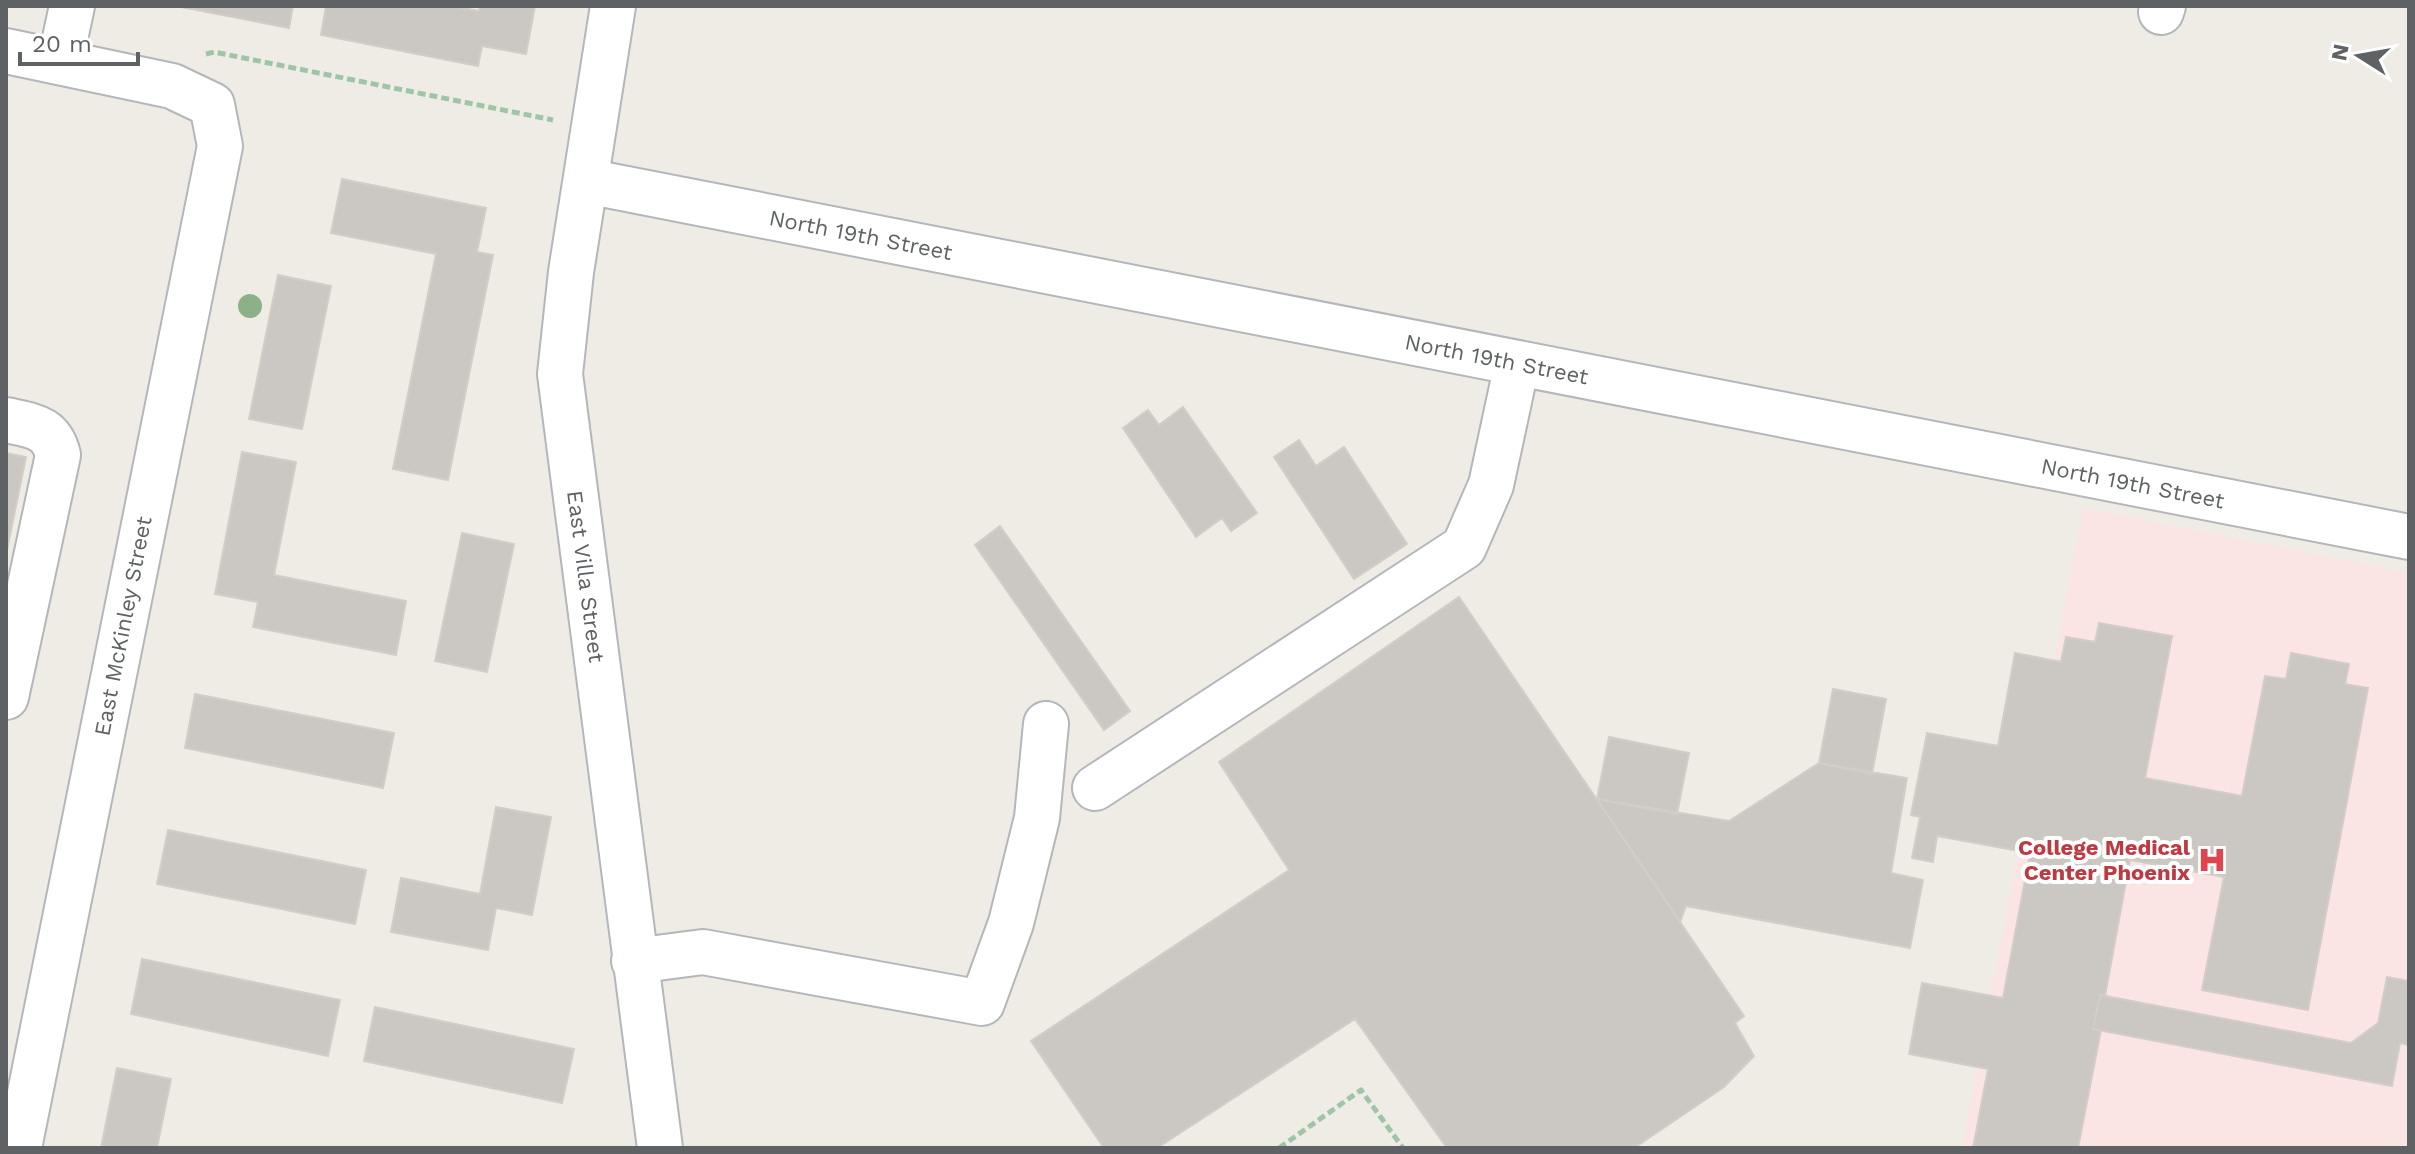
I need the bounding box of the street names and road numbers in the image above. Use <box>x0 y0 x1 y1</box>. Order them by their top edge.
street label: North 19th Street <box>767 205 955 265</box>
street label: North 19th Street <box>1403 329 1591 389</box>
street label: North 19th Street <box>2039 453 2227 513</box>
street label: East Villa Street <box>563 489 610 664</box>
street label: East McKinley Street <box>89 514 157 738</box>

